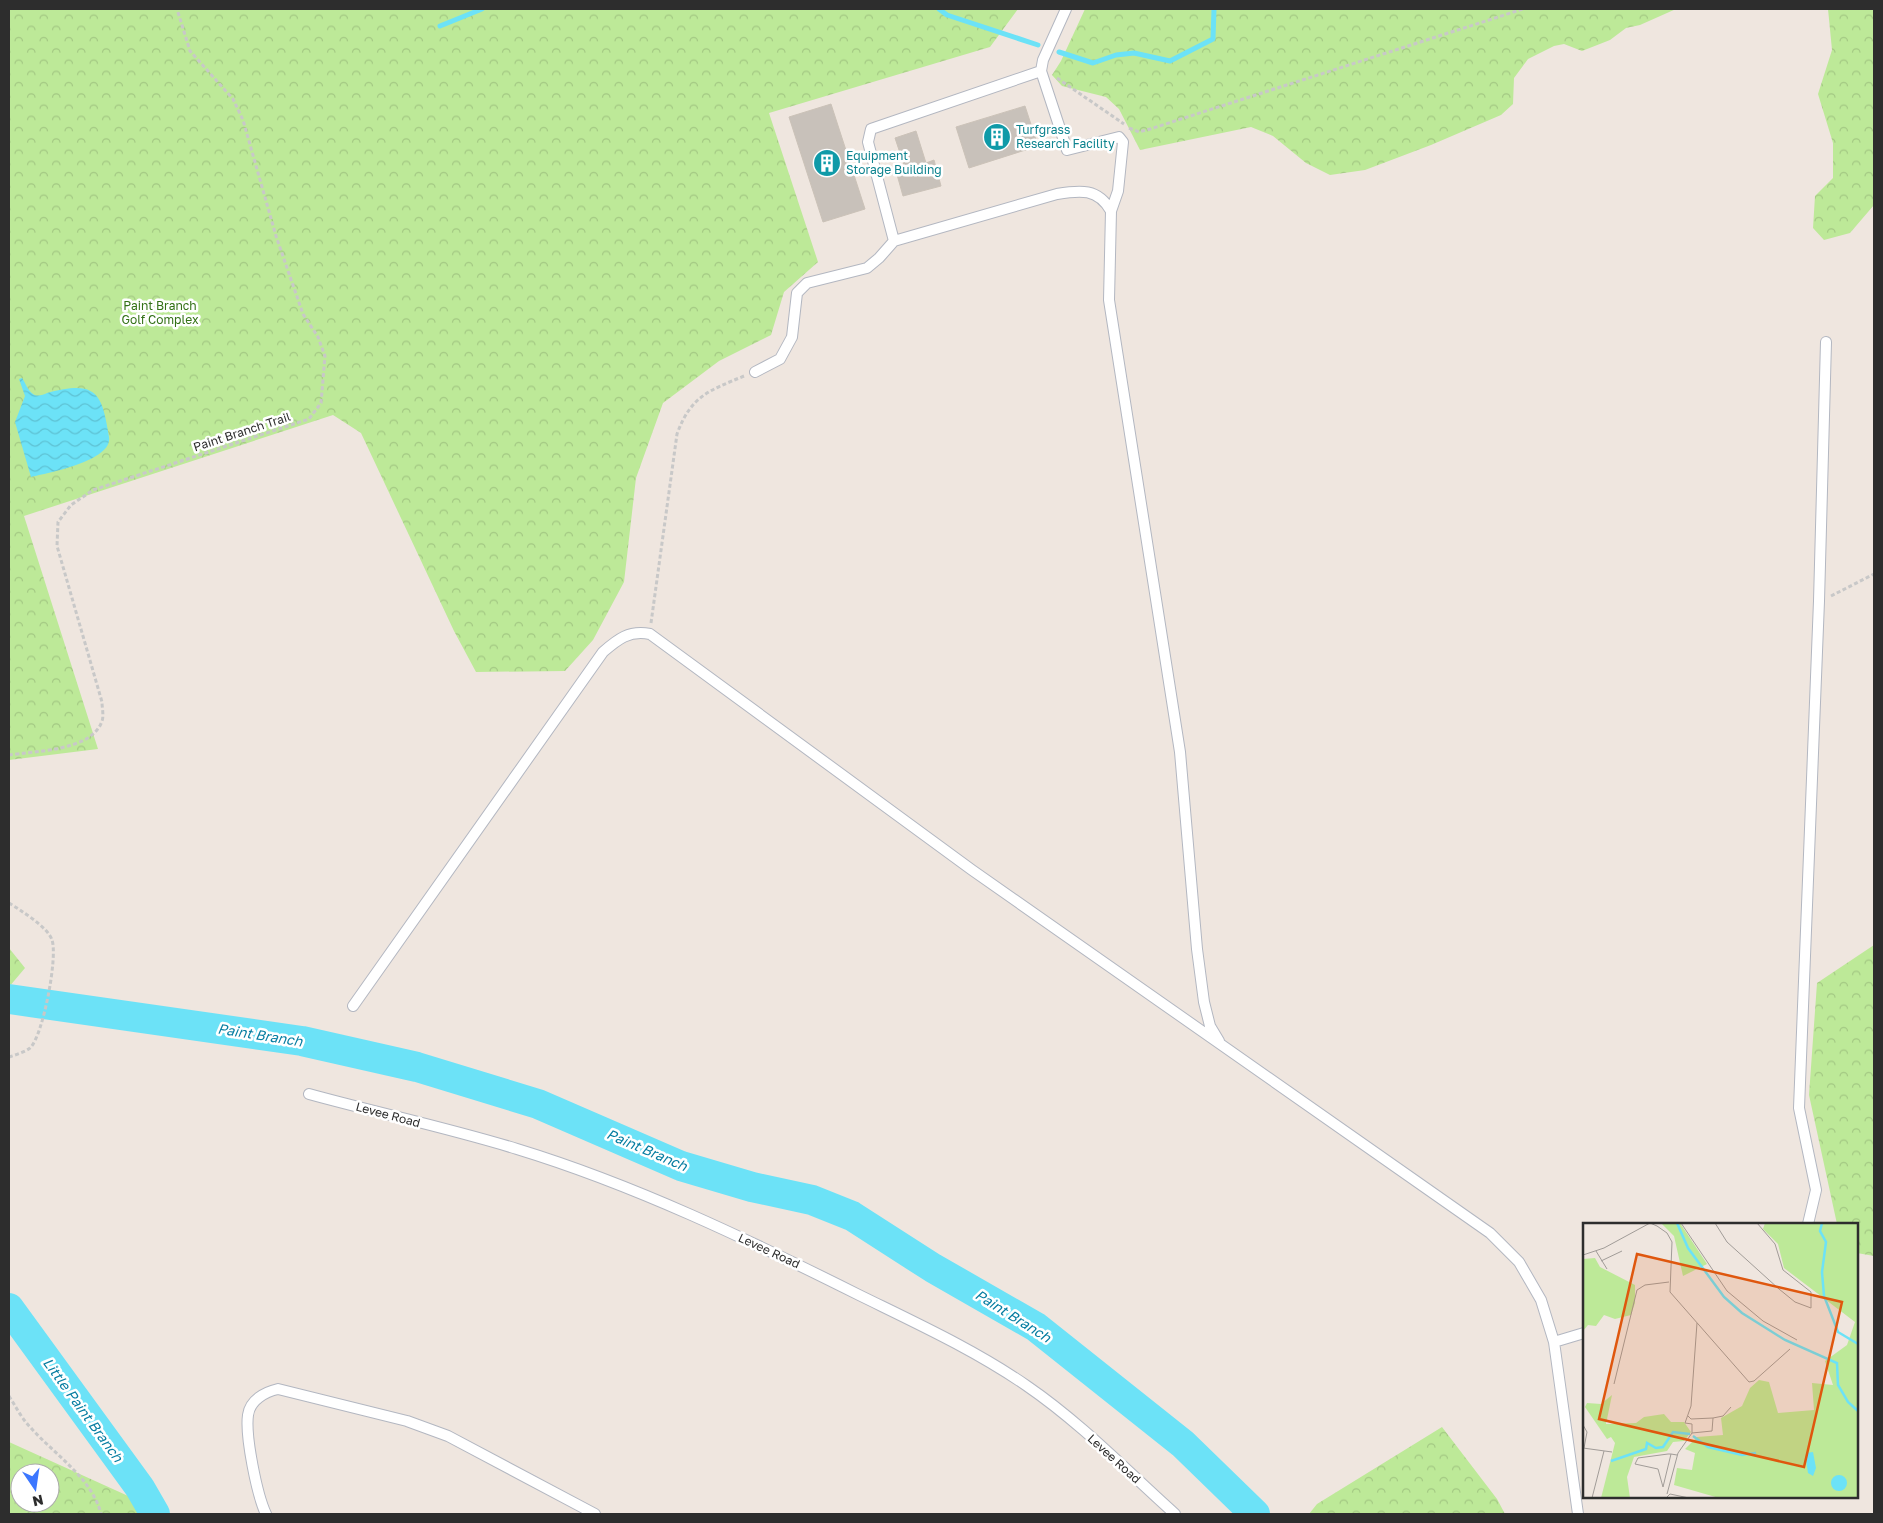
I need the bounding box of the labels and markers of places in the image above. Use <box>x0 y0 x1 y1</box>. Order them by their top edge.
building icon: Turfgrass Research Facility <box>982 122 1012 152</box>
place label: Turfgrass Research Facility <box>1016 122 1115 151</box>
building icon: Equipment Storage Building <box>812 148 842 178</box>
place label: Equipment Storage Building <box>846 148 942 177</box>

